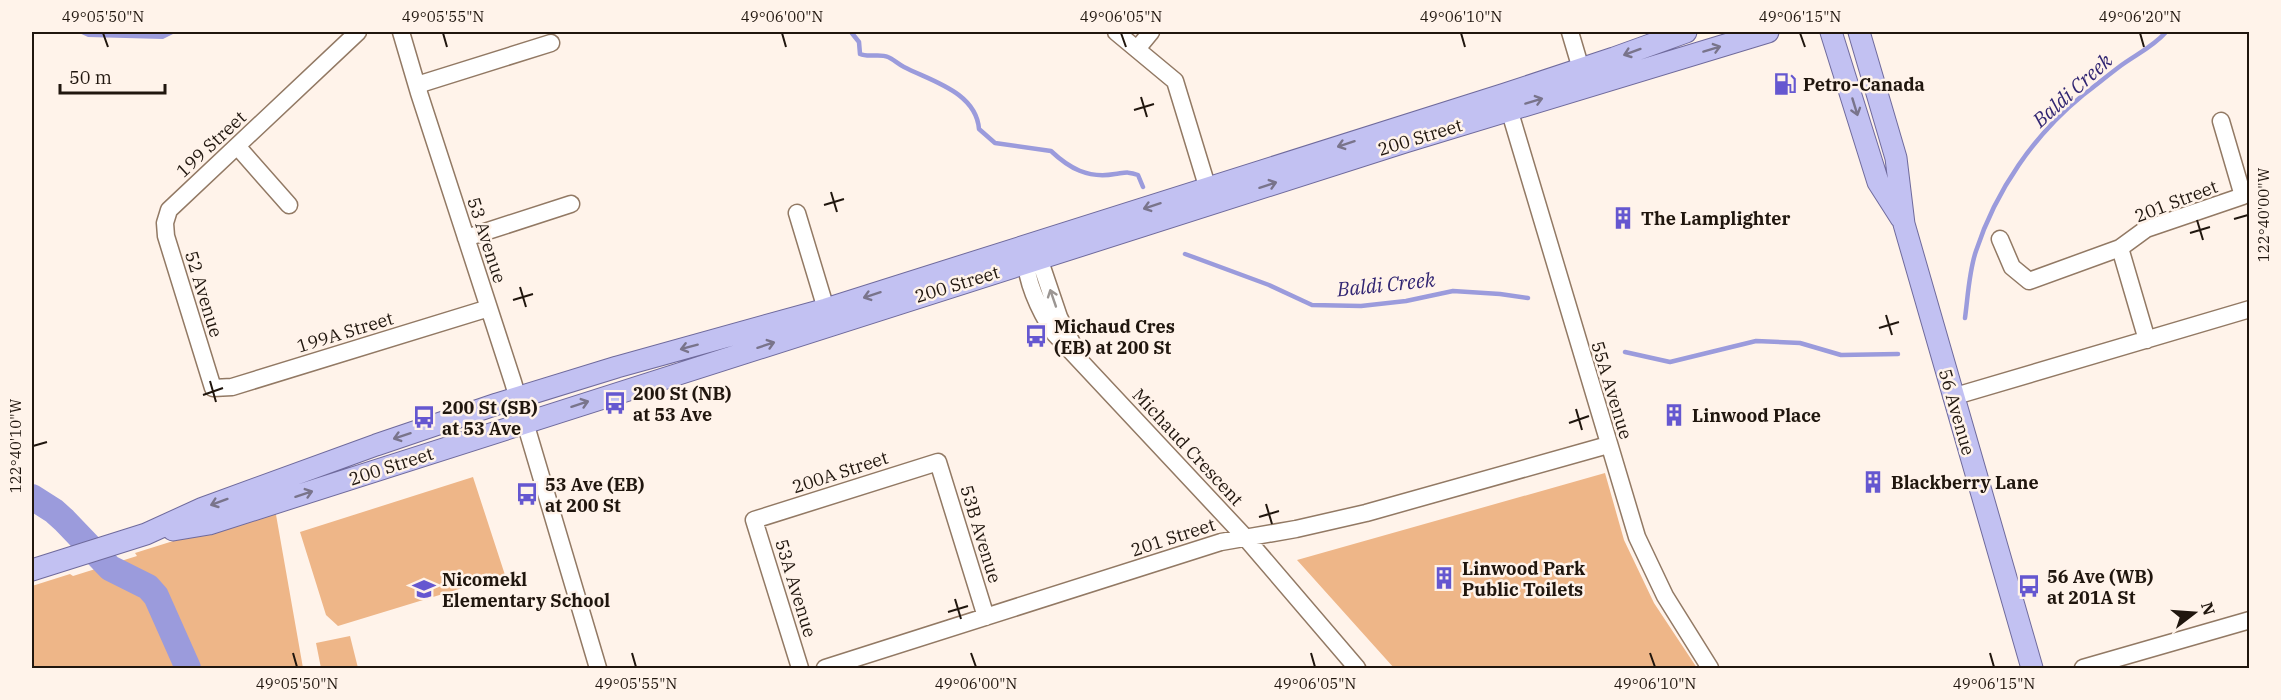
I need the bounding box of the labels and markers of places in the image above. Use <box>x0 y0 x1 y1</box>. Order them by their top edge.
fuel station icon: Petro-Canada <box>1772 71 1798 97</box>
place label: Petro-Canada <box>1803 73 1925 96</box>
building icon: The Lamplighter <box>1610 205 1636 231</box>
place label: The Lamplighter <box>1641 207 1790 230</box>
place label: Michaud Cres (EB) at 200 St <box>1054 315 1175 359</box>
bus stop icon: Michaud Cres (EB) at 200 St <box>1023 323 1049 349</box>
place label: 200 St (NB) at 53 Ave <box>633 382 731 426</box>
bus stop icon: 200 St (NB) at 53 Ave <box>602 390 628 416</box>
place label: 200 St (SB) at 53 Ave <box>442 396 538 440</box>
building icon: Linwood Place <box>1661 402 1687 428</box>
bus stop icon: 200 St (SB) at 53 Ave <box>411 404 437 430</box>
place label: Linwood Place <box>1692 404 1821 427</box>
building icon: Blackberry Lane <box>1860 469 1886 495</box>
place label: Blackberry Lane <box>1891 471 2039 494</box>
place label: 53 Ave (EB) at 200 St <box>545 473 644 517</box>
bus stop icon: 53 Ave (EB) at 200 St <box>514 481 540 507</box>
place label: Linwood Park Public Toilets <box>1462 557 1586 601</box>
building icon: Linwood Park Public Toilets <box>1431 565 1457 591</box>
place label: 56 Ave (WB) at 201A St <box>2047 565 2153 609</box>
place label: Nicomekl Elementary School <box>442 568 610 612</box>
bus stop icon: 56 Ave (WB) at 201A St <box>2016 573 2042 599</box>
school or university icon: Nicomekl Elementary School <box>411 576 437 602</box>

